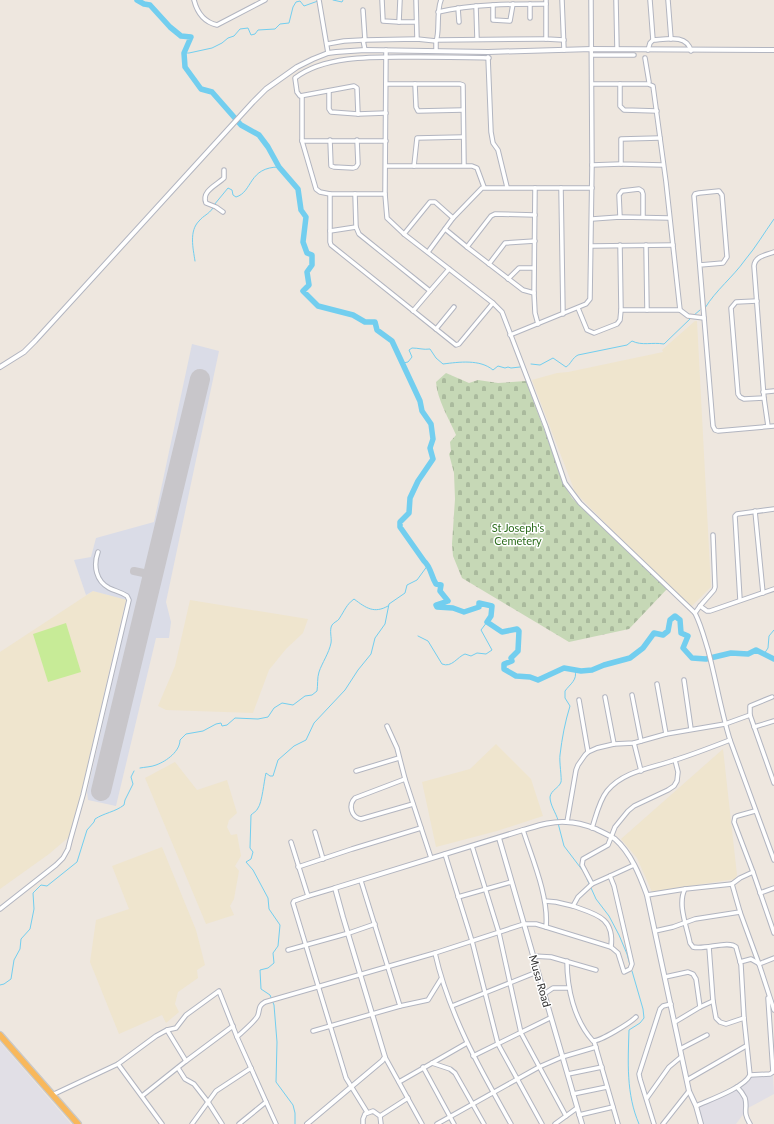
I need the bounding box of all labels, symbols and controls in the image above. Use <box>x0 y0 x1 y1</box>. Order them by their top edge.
park label: St Joseph's Cemetery <box>492 521 544 547</box>
street label: Musa Road <box>527 953 554 1008</box>

